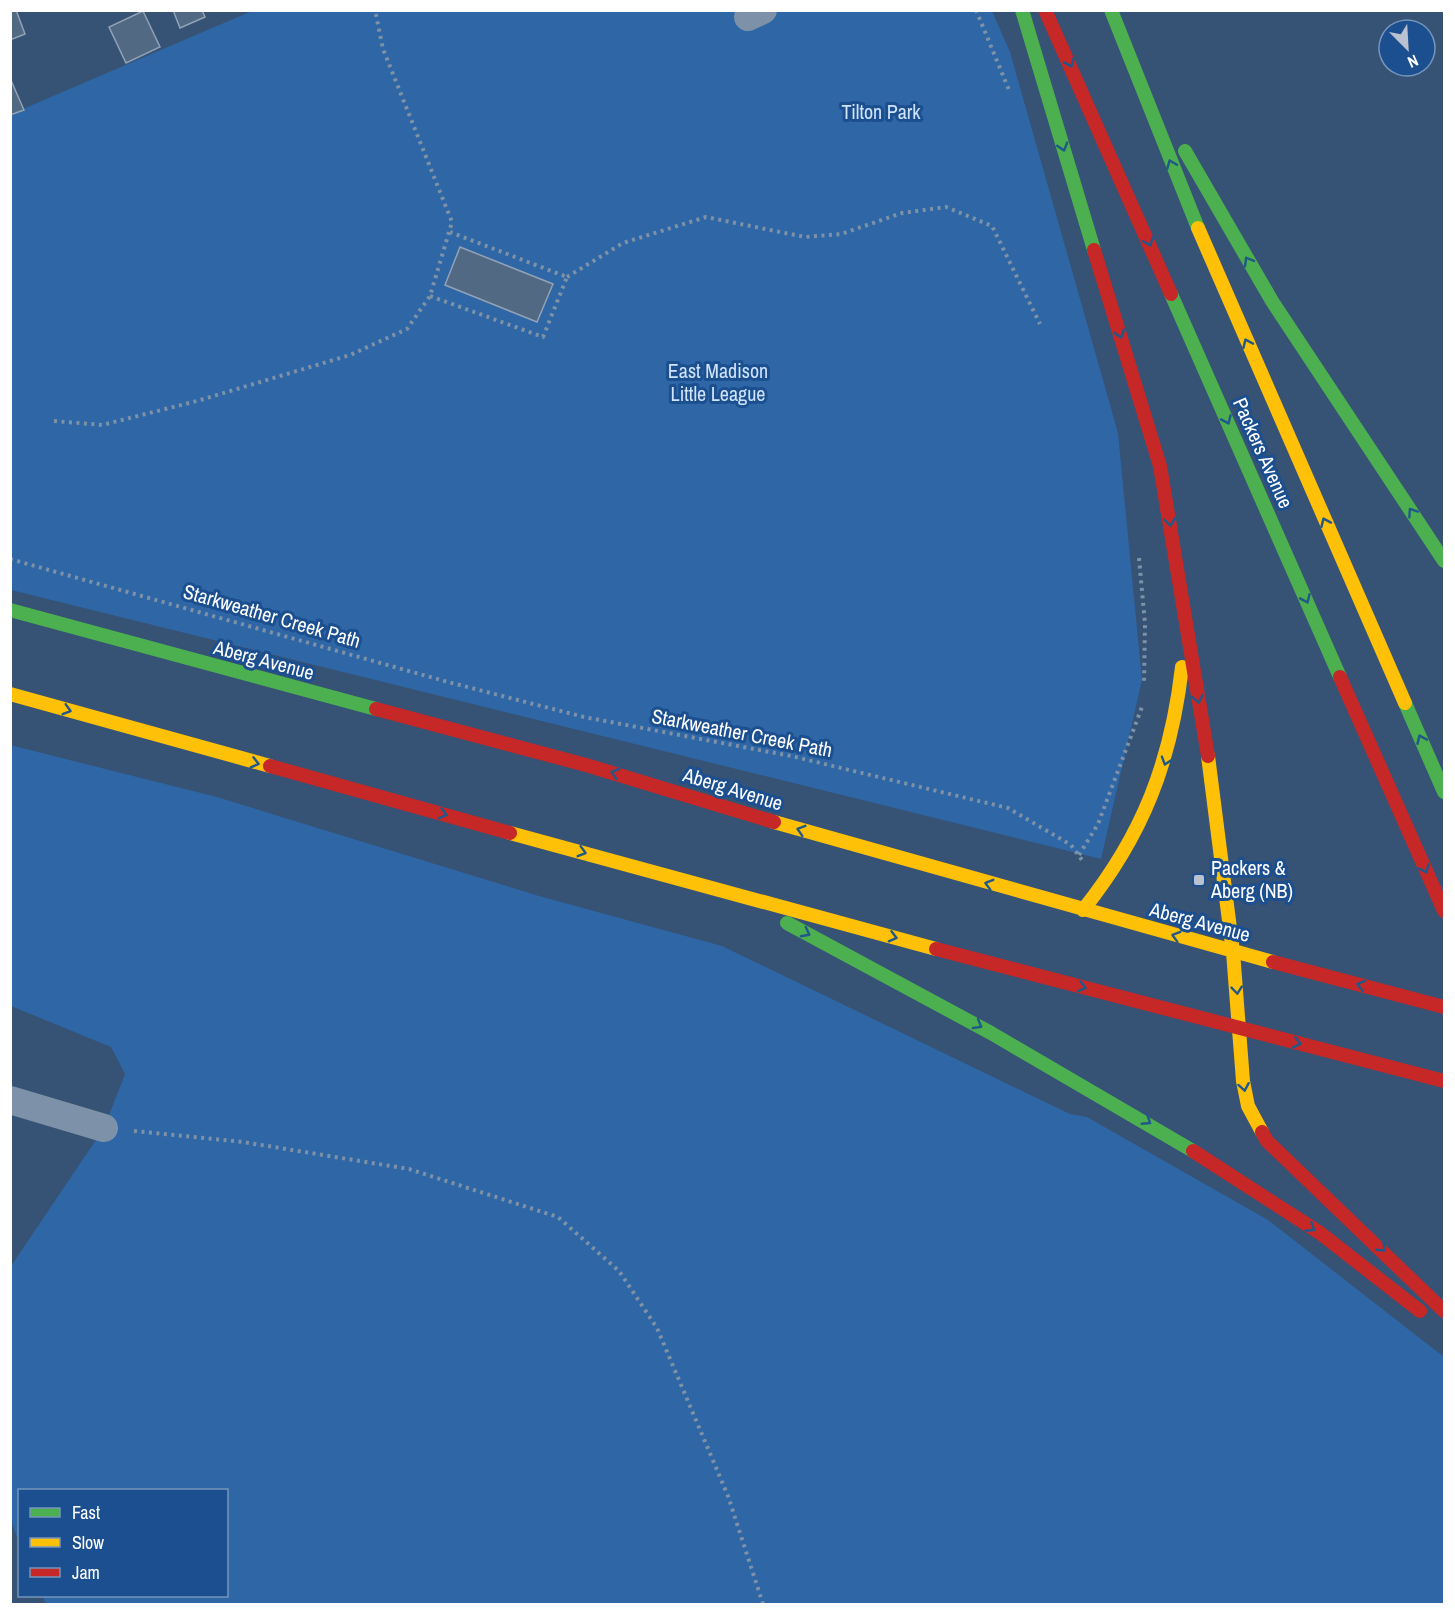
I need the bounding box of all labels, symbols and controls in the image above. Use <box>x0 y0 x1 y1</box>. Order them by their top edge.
north arrow <box>1377 18 1437 78</box>
text: N <box>1404 50 1422 74</box>
one-way arrow <box>1062 57 1074 68</box>
park label: Tilton Park <box>842 98 921 125</box>
one-way arrow <box>1056 141 1068 152</box>
one-way arrow <box>1166 159 1178 170</box>
one-way arrow <box>1142 235 1154 246</box>
one-way arrow <box>1244 257 1256 267</box>
one-way arrow <box>1113 328 1125 339</box>
one-way arrow <box>1242 339 1254 350</box>
park label: East Madison Little League <box>668 357 768 407</box>
street label: Packers Avenue <box>1227 393 1300 512</box>
one-way arrow <box>1220 414 1232 425</box>
one-way arrow <box>1408 508 1419 519</box>
one-way arrow <box>1164 517 1176 526</box>
one-way arrow <box>1321 517 1333 528</box>
street label: Starkweather Creek Path <box>180 577 364 654</box>
one-way arrow <box>1298 592 1310 603</box>
street label: Aberg Avenue <box>210 633 317 686</box>
one-way arrow <box>1191 693 1204 703</box>
street label: Starkweather Creek Path <box>650 702 835 763</box>
one-way arrow <box>61 703 72 715</box>
one-way arrow <box>1416 734 1428 745</box>
one-way arrow <box>1161 755 1173 766</box>
one-way arrow <box>249 756 259 768</box>
street label: Aberg Avenue <box>679 760 786 816</box>
one-way arrow <box>610 768 621 780</box>
one-way arrow <box>437 807 448 819</box>
one-way arrow <box>796 825 807 837</box>
one-way arrow <box>577 845 587 858</box>
place label: Packers & Aberg (NB) <box>1210 854 1293 904</box>
one-way arrow <box>1418 862 1430 873</box>
marker: Packers & Aberg (NB) <box>1192 873 1206 887</box>
one-way arrow <box>984 878 994 891</box>
street label: Aberg Avenue <box>1146 895 1253 948</box>
one-way arrow <box>799 926 810 937</box>
one-way arrow <box>888 930 898 943</box>
one-way arrow <box>1172 931 1182 943</box>
one-way arrow <box>1077 979 1087 992</box>
one-way arrow <box>1356 979 1366 992</box>
one-way arrow <box>1230 986 1243 995</box>
one-way arrow <box>972 1017 982 1029</box>
one-way arrow <box>1292 1036 1302 1049</box>
one-way arrow <box>1237 1082 1250 1092</box>
one-way arrow <box>1141 1114 1152 1125</box>
one-way arrow <box>1304 1220 1315 1231</box>
one-way arrow <box>1374 1241 1385 1252</box>
legend <box>18 1489 228 1597</box>
text: Fast <box>72 1500 100 1525</box>
text: Slow <box>72 1530 104 1555</box>
text: Jam <box>72 1560 100 1585</box>

